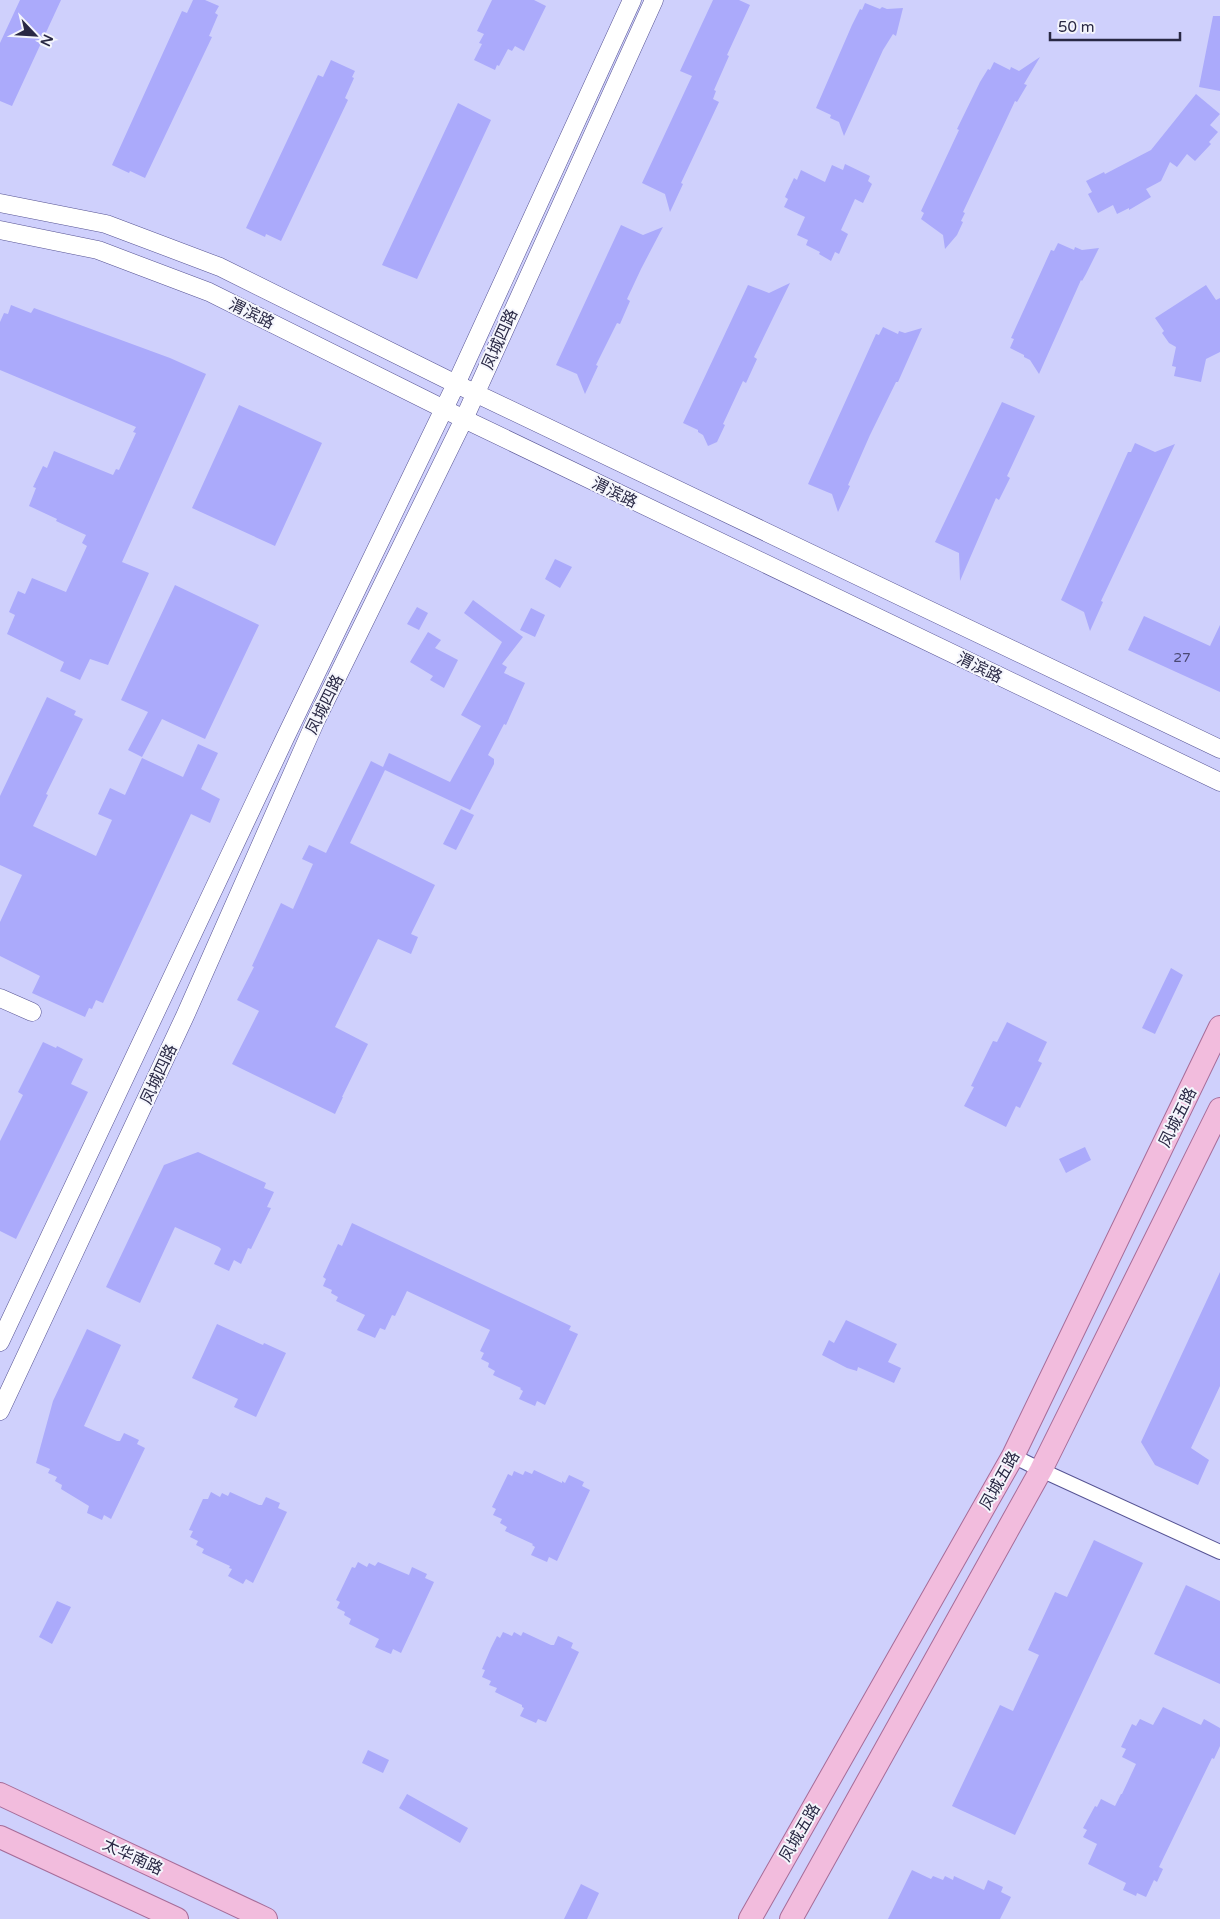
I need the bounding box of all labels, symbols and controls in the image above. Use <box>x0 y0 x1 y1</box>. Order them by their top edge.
north arrow <box>10 10 60 60</box>
scale bar <box>1050 10 1180 42</box>
text: 50 m <box>1058 18 1095 36</box>
text: N <box>36 32 56 49</box>
street label: 渭滨路 <box>226 294 278 333</box>
street label: 凤城四路 <box>478 306 522 373</box>
street label: 渭滨路 <box>589 473 641 512</box>
street label: 渭滨路 <box>954 648 1006 687</box>
house number: 27 <box>1173 649 1191 666</box>
street label: 凤城四路 <box>302 671 348 738</box>
street label: 凤城四路 <box>136 1041 181 1108</box>
street label: 凤城五路 <box>1155 1084 1201 1151</box>
street label: 凤城五路 <box>976 1448 1024 1513</box>
street label: 凤城五路 <box>775 1800 825 1865</box>
street label: 太华南路 <box>99 1834 166 1879</box>

